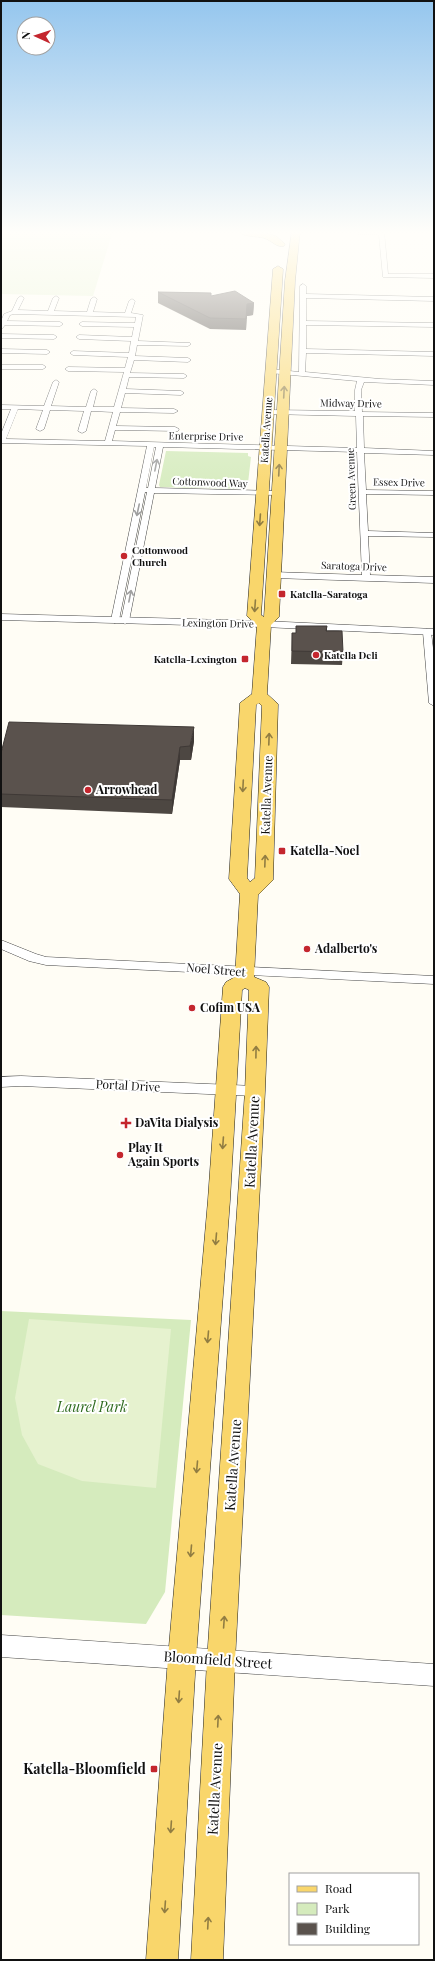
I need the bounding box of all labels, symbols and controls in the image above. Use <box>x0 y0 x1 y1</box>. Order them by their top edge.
north arrow <box>16 16 56 56</box>
text: N <box>18 31 33 40</box>
one-way arrow <box>280 386 287 399</box>
street label: Midway Drive <box>320 395 382 411</box>
street label: Katella Avenue <box>257 397 275 463</box>
street label: Enterprise Drive <box>168 428 244 444</box>
street label: Green Avenue <box>343 448 359 510</box>
one-way arrow <box>152 459 160 472</box>
one-way arrow <box>275 464 283 477</box>
street label: Cottonwood Way <box>172 474 248 490</box>
street label: Essex Drive <box>373 475 425 489</box>
one-way arrow <box>133 503 141 516</box>
one-way arrow <box>257 513 264 526</box>
place label: Cottonwood Church <box>132 543 188 569</box>
marker: Cottonwood Church <box>119 551 129 561</box>
street label: Saratoga Drive <box>321 558 387 574</box>
place label: Katella-Saratoga <box>290 587 368 601</box>
marker: Katella-Saratoga <box>277 589 287 599</box>
one-way arrow <box>126 590 134 603</box>
one-way arrow <box>251 599 258 612</box>
street label: Lexington Drive <box>182 615 254 631</box>
place label: Katella Deli <box>324 648 378 662</box>
marker: Katella Deli <box>311 650 321 660</box>
place label: Katella-Lexington <box>154 652 238 666</box>
marker: Katella-Lexington <box>240 654 250 664</box>
one-way arrow <box>265 733 273 746</box>
street label: Katella Avenue <box>257 755 275 835</box>
one-way arrow <box>240 779 247 792</box>
place label: Arrowhead <box>95 781 158 797</box>
marker: Arrowhead <box>83 785 93 795</box>
place label: Katella-Noel <box>290 842 360 858</box>
marker: Katella-Noel <box>277 846 287 856</box>
one-way arrow <box>261 855 269 868</box>
place label: Adalberto's <box>314 940 378 956</box>
marker: Adalberto's <box>302 944 312 954</box>
street label: Noel Street <box>186 958 247 980</box>
place label: Cofim USA <box>200 999 261 1015</box>
marker: Cofim USA <box>187 1003 197 1013</box>
one-way arrow <box>252 1046 260 1059</box>
street label: Portal Drive <box>95 1075 161 1095</box>
street label: Katella Avenue <box>240 1095 263 1189</box>
place label: DaVita Dialysis <box>135 1114 219 1130</box>
marker: DaVita Dialysis <box>120 1117 132 1129</box>
one-way arrow <box>219 1136 226 1149</box>
place label: Play It Again Sports <box>127 1139 199 1169</box>
marker: Play It Again Sports <box>115 1150 125 1160</box>
one-way arrow <box>212 1232 219 1245</box>
one-way arrow <box>204 1330 211 1343</box>
park label: Laurel Park <box>56 1397 127 1416</box>
street label: Katella Avenue <box>220 1418 245 1512</box>
one-way arrow <box>194 1460 201 1473</box>
one-way arrow <box>187 1544 194 1557</box>
one-way arrow <box>220 1616 227 1629</box>
street label: Bloomfield Street <box>163 1646 274 1673</box>
one-way arrow <box>176 1690 183 1703</box>
one-way arrow <box>215 1715 222 1728</box>
street label: Katella Avenue <box>203 1742 226 1836</box>
place label: Katella-Bloomfield <box>23 1759 147 1778</box>
marker: Katella-Bloomfield <box>149 1764 159 1774</box>
one-way arrow <box>167 1820 174 1833</box>
legend <box>289 1873 419 1945</box>
text: Road <box>325 1880 352 1896</box>
one-way arrow <box>162 1900 169 1913</box>
text: Park <box>325 1900 350 1916</box>
one-way arrow <box>205 1917 212 1930</box>
text: Building <box>325 1920 371 1936</box>

